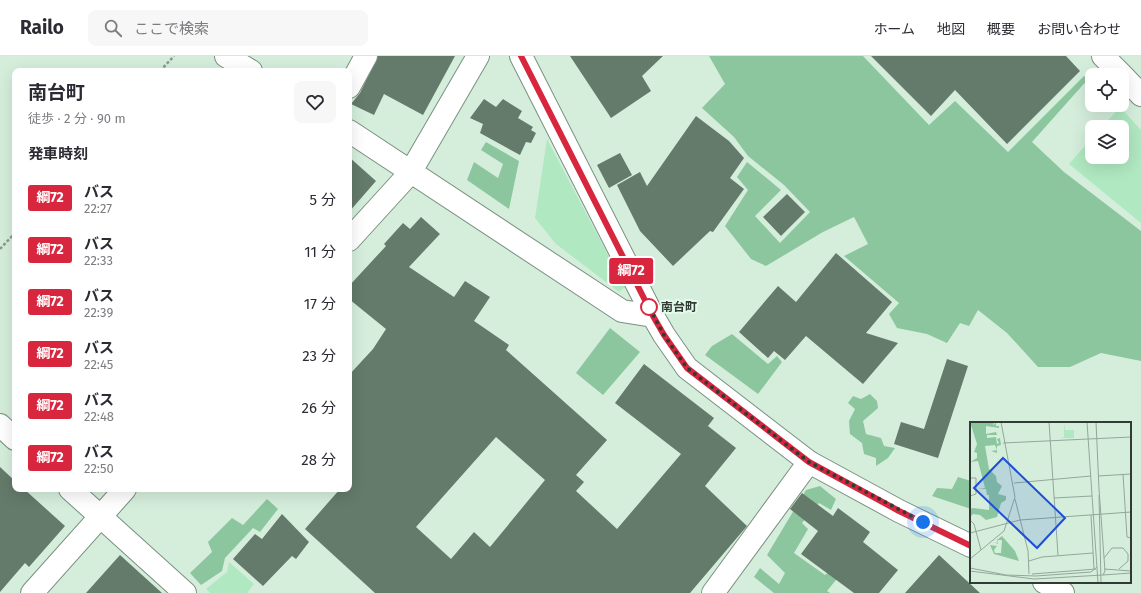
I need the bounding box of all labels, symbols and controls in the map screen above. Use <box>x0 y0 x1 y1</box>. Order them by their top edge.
search box <box>88 10 368 46</box>
text: Railo <box>20 16 64 39</box>
icon: search <box>102 17 124 39</box>
text: ここで検索 <box>134 20 209 38</box>
text: ホーム <box>873 21 915 38</box>
text: 地図 <box>937 21 965 38</box>
text: 概要 <box>987 21 1015 38</box>
text: お問い合わせ <box>1037 21 1121 38</box>
map controls <box>1085 68 1129 164</box>
button: locate <box>1085 68 1129 112</box>
text: 南台町 <box>28 81 85 104</box>
button: heart <box>294 81 336 123</box>
text: 徒歩 · 2 分 · 90 m <box>28 111 126 126</box>
button: layers <box>1085 120 1129 164</box>
text: 発車時刻 <box>28 145 88 163</box>
text: バス <box>84 183 114 201</box>
text: 綱72 <box>36 189 64 206</box>
text: 5 分 <box>310 191 336 209</box>
text: 22:27 <box>84 201 112 216</box>
text: バス <box>84 235 114 253</box>
text: 綱72 <box>36 241 64 258</box>
text: 11 分 <box>304 243 336 261</box>
text: 22:33 <box>84 253 113 268</box>
line badge: 綱72 <box>608 258 654 284</box>
text: 綱72 <box>617 262 645 279</box>
text: バス <box>84 287 114 305</box>
text: 綱72 <box>36 293 64 310</box>
text: 17 分 <box>304 295 336 313</box>
marker: 南台町 <box>640 298 658 316</box>
place label: 南台町 <box>661 300 697 314</box>
text: 22:39 <box>84 305 113 320</box>
text: バス <box>84 339 114 357</box>
text: 綱72 <box>36 345 64 362</box>
text: 23 分 <box>302 347 336 365</box>
text: 22:45 <box>84 357 113 372</box>
text: バス <box>84 391 114 409</box>
text: 綱72 <box>36 397 64 414</box>
text: 26 分 <box>302 399 336 417</box>
text: 22:48 <box>84 409 114 424</box>
inset map <box>970 422 1131 583</box>
text: バス <box>84 443 114 461</box>
text: 綱72 <box>36 449 64 466</box>
text: 28 分 <box>301 451 336 469</box>
text: 22:50 <box>84 461 114 476</box>
your location <box>913 512 933 532</box>

